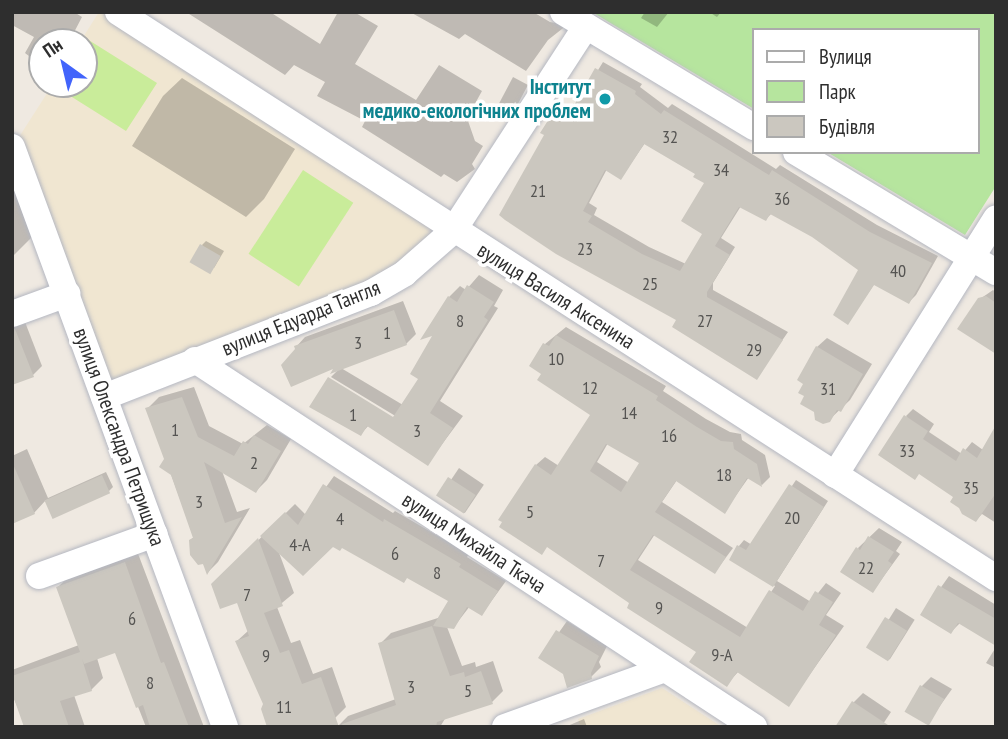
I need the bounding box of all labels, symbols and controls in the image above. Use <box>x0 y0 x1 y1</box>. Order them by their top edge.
north arrow <box>28 28 98 98</box>
legend <box>752 28 980 154</box>
text: Пн <box>38 32 67 62</box>
text: Вулиця <box>819 43 872 70</box>
place label: Інститут медико-екологічних проблем <box>363 74 591 124</box>
text: Парк <box>819 78 856 105</box>
marker: Інститут медико-екологічних проблем <box>597 91 613 107</box>
text: Будівля <box>819 113 875 140</box>
house number: 32 <box>662 126 678 148</box>
house number: 34 <box>713 159 729 181</box>
house number: 21 <box>530 180 546 202</box>
house number: 36 <box>774 188 790 210</box>
street label: вулиця Василя Аксенина <box>472 237 640 355</box>
house number: 23 <box>577 238 593 260</box>
house number: 40 <box>890 260 906 282</box>
house number: 25 <box>642 273 658 295</box>
street label: вулиця Едуарда Тангля <box>218 275 384 361</box>
house number: 8 <box>456 310 464 332</box>
house number: 27 <box>697 310 713 332</box>
house number: 1 <box>383 322 391 344</box>
street label: вулиця Олександра Петрищука <box>68 325 170 549</box>
house number: 3 <box>354 332 362 354</box>
house number: 29 <box>746 339 762 361</box>
house number: 10 <box>548 348 564 370</box>
house number: 12 <box>582 377 598 399</box>
house number: 31 <box>820 378 836 400</box>
house number: 14 <box>621 402 637 424</box>
house number: 1 <box>349 404 357 426</box>
house number: 1 <box>171 419 179 441</box>
house number: 3 <box>413 420 421 442</box>
house number: 16 <box>661 425 677 447</box>
house number: 33 <box>899 440 915 462</box>
house number: 2 <box>250 452 258 474</box>
house number: 18 <box>716 464 732 486</box>
house number: 35 <box>963 477 979 499</box>
street label: вулиця Михайла Ткача <box>397 487 551 599</box>
house number: 3 <box>195 491 203 513</box>
house number: 5 <box>526 501 534 523</box>
house number: 20 <box>784 507 800 529</box>
house number: 4 <box>336 508 344 530</box>
house number: 4-А <box>289 534 311 556</box>
house number: 6 <box>391 543 399 565</box>
house number: 7 <box>597 550 605 572</box>
house number: 22 <box>858 557 874 579</box>
house number: 8 <box>433 562 441 584</box>
house number: 7 <box>243 584 251 606</box>
house number: 9 <box>655 597 663 619</box>
house number: 6 <box>128 608 136 630</box>
house number: 9-А <box>711 644 733 666</box>
house number: 9 <box>262 645 270 667</box>
house number: 8 <box>146 672 154 694</box>
house number: 3 <box>407 676 415 698</box>
house number: 5 <box>464 680 472 702</box>
house number: 11 <box>276 696 292 718</box>

